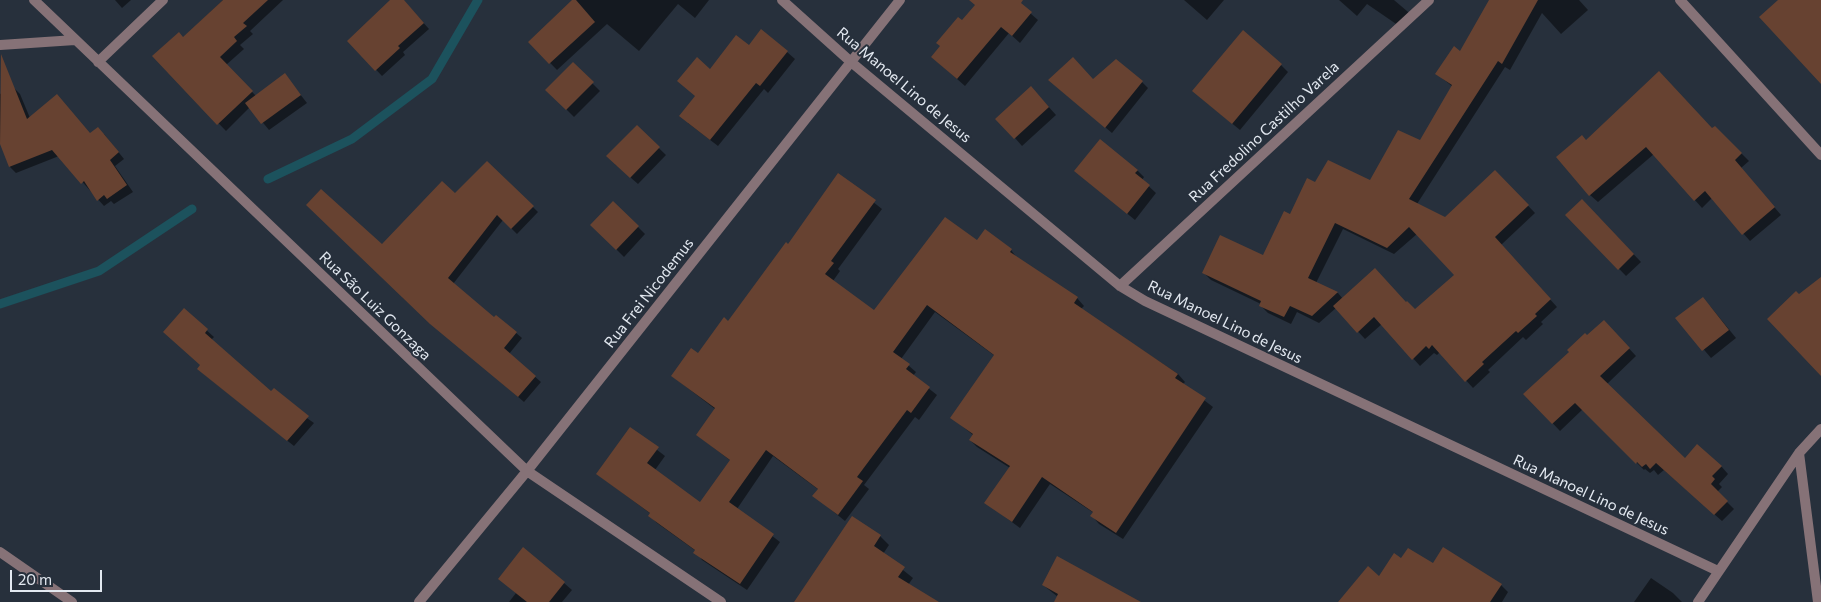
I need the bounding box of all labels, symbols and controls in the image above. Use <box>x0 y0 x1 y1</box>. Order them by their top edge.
street label: Rua Manoel Lino de Jesus <box>833 24 975 146</box>
street label: Rua Fredolino Castilho Varela <box>1185 58 1343 206</box>
street label: Rua Frei Nicodemus <box>601 235 697 351</box>
street label: Rua São Luiz Gonzaga <box>315 248 435 364</box>
street label: Rua Manoel Lino de Jesus <box>1145 277 1305 367</box>
street label: Rua Manoel Lino de Jesus <box>1510 451 1672 539</box>
scale bar <box>12 560 105 592</box>
text: 20 m <box>18 570 52 588</box>

